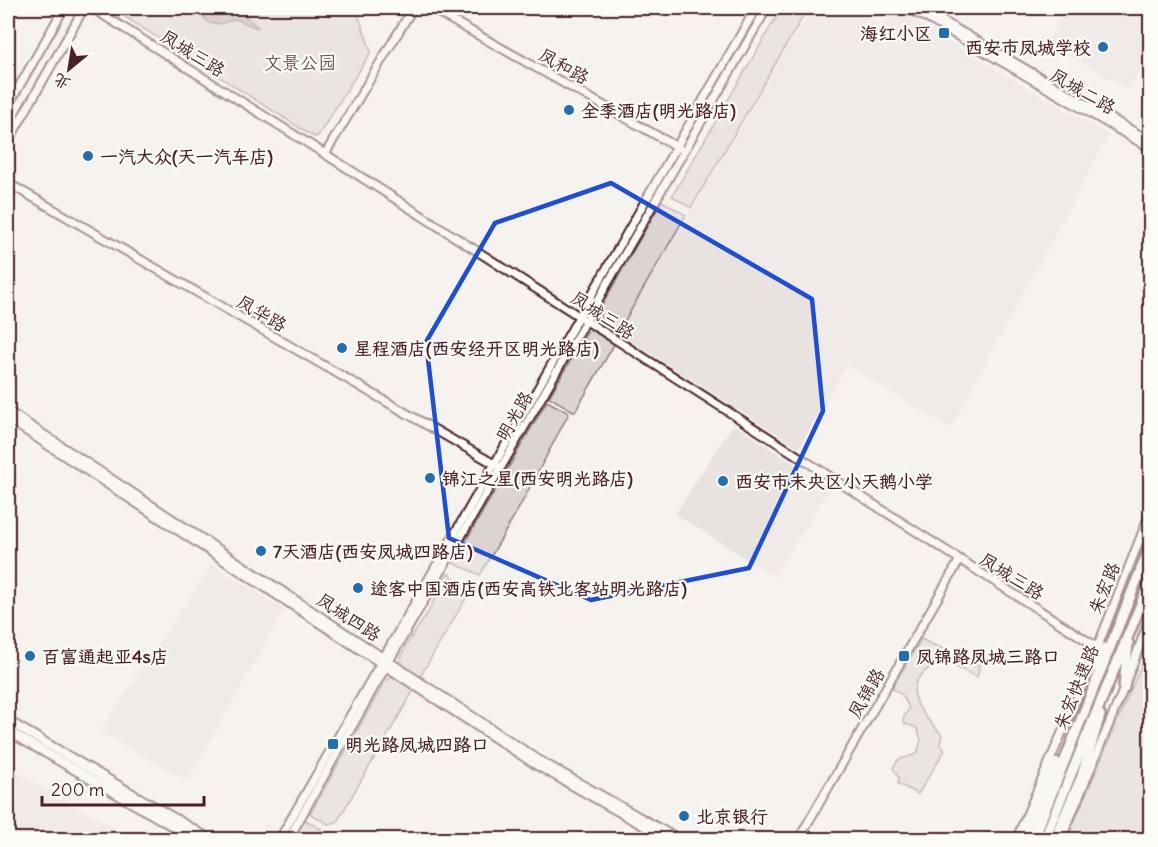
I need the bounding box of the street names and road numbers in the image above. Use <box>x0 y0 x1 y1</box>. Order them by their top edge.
street label: 凤城三路 <box>156 24 230 82</box>
street label: 凤和路 <box>535 43 593 89</box>
street label: 凤城二路 <box>1046 63 1120 119</box>
street label: 凤城三路 <box>567 286 639 344</box>
street label: 凤华路 <box>233 290 291 336</box>
street label: 明光路 <box>491 387 537 445</box>
street label: 凤城三路 <box>975 547 1049 605</box>
street label: 朱宏路 <box>1083 559 1125 617</box>
street label: 凤城四路 <box>313 588 385 646</box>
street label: 朱宏快速路 <box>1048 641 1104 733</box>
street label: 凤锦路 <box>843 664 889 722</box>

